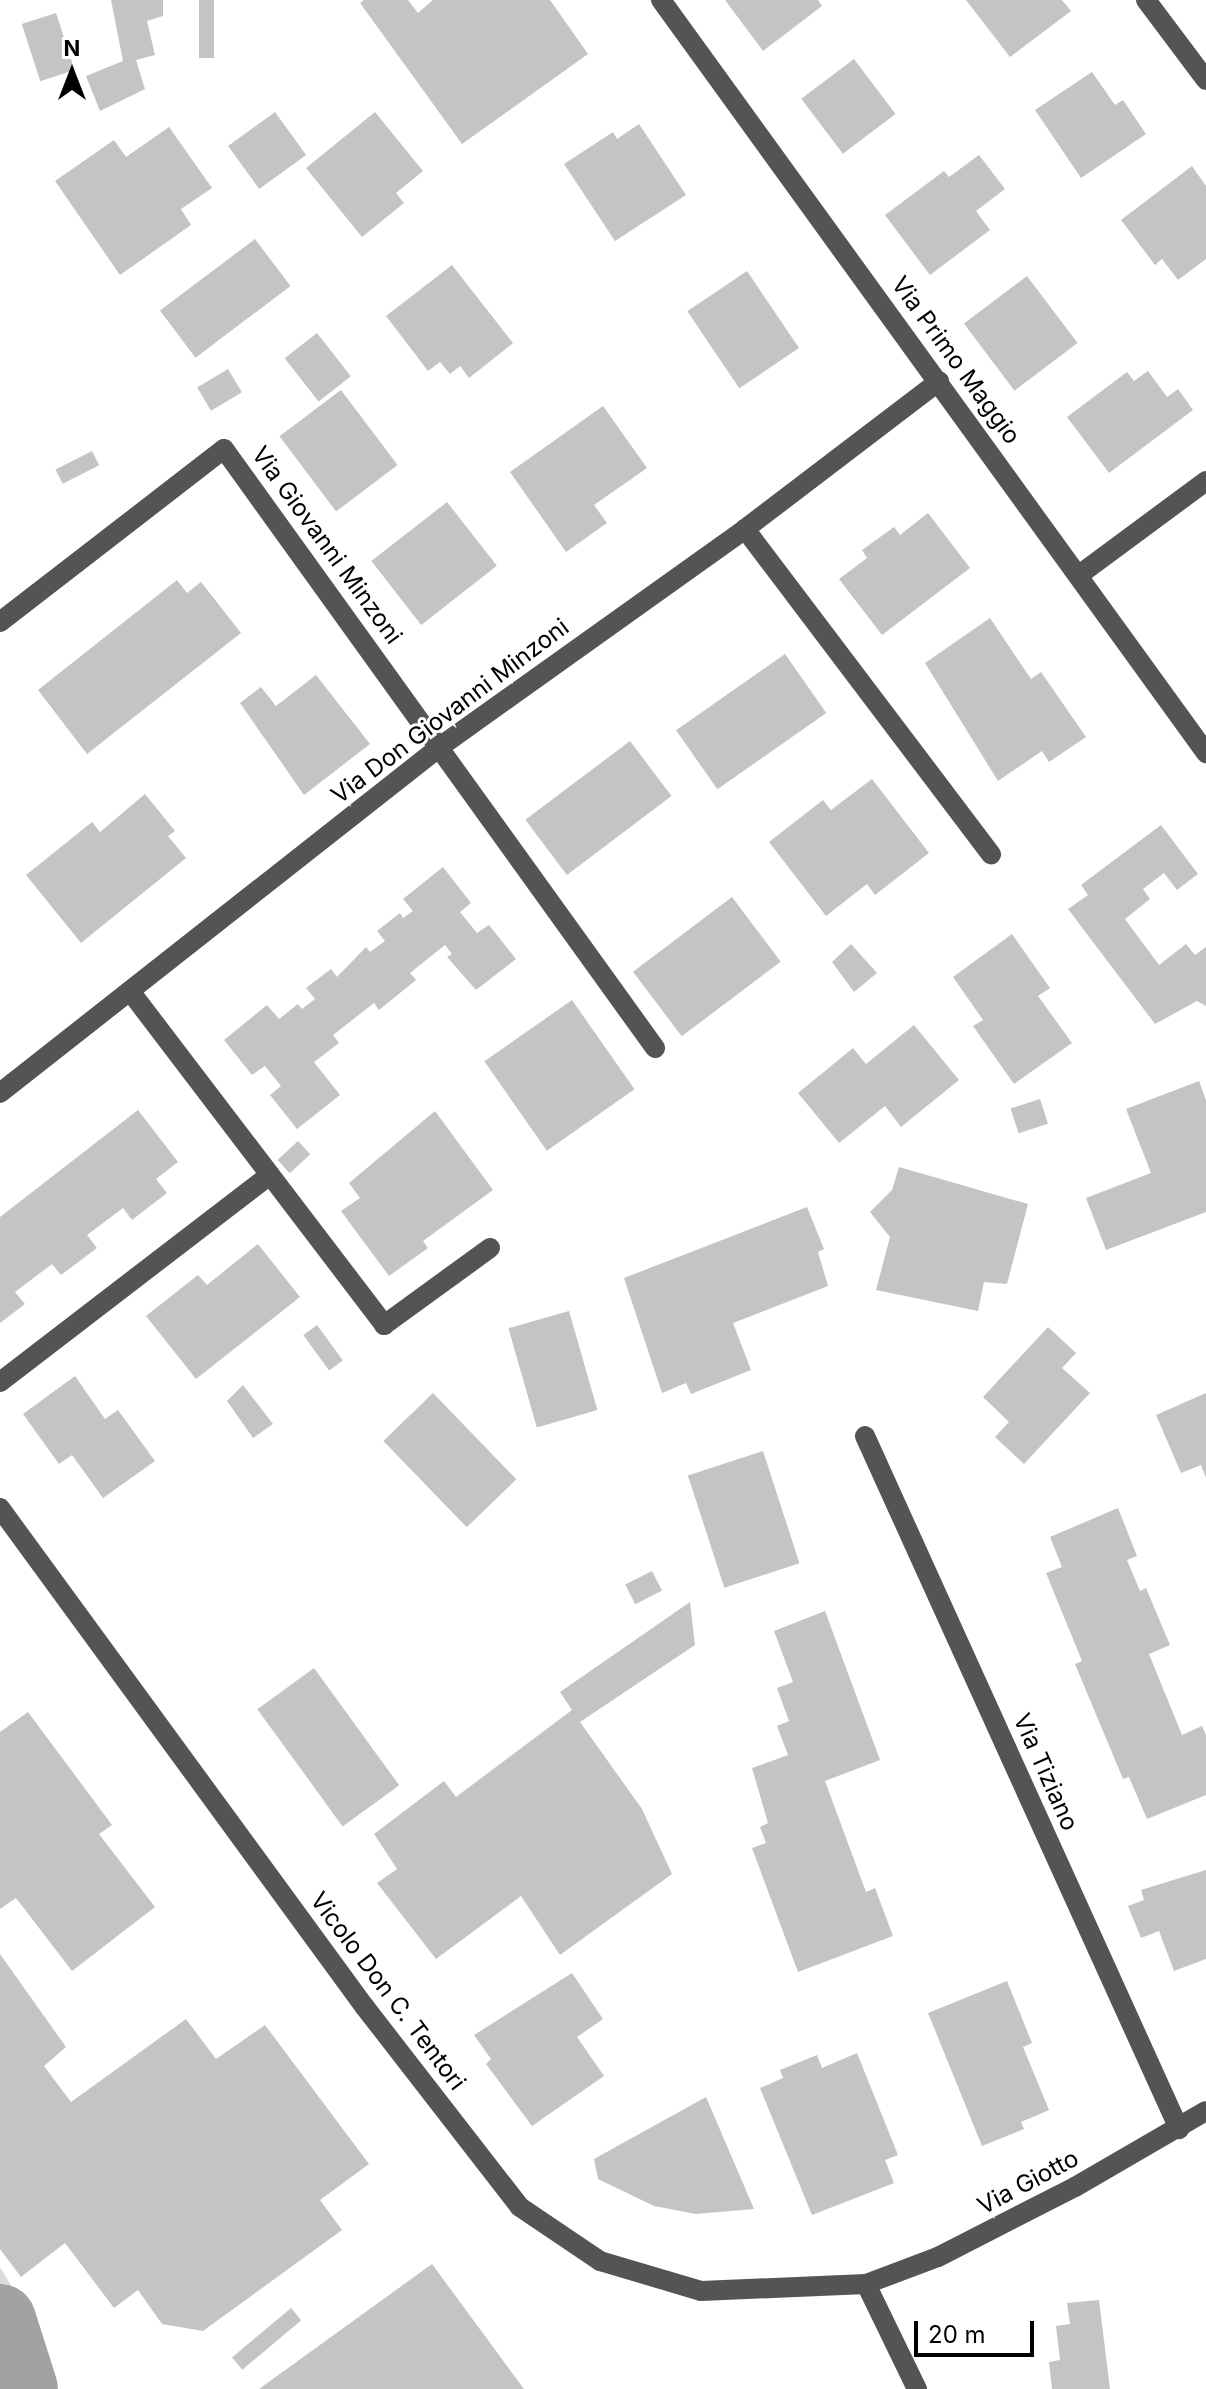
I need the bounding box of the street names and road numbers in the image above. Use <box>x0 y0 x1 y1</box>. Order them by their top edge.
street label: Via Primo Maggio <box>886 271 1026 449</box>
street label: Via Giovanni Minzoni <box>246 441 408 649</box>
street label: Via Don Giovanni Minzoni <box>326 612 574 810</box>
street label: Via Tiziano <box>1007 1709 1085 1835</box>
street label: Vicolo Don C. Tentori <box>304 1886 472 2096</box>
street label: Via Giotto <box>973 2143 1083 2221</box>

